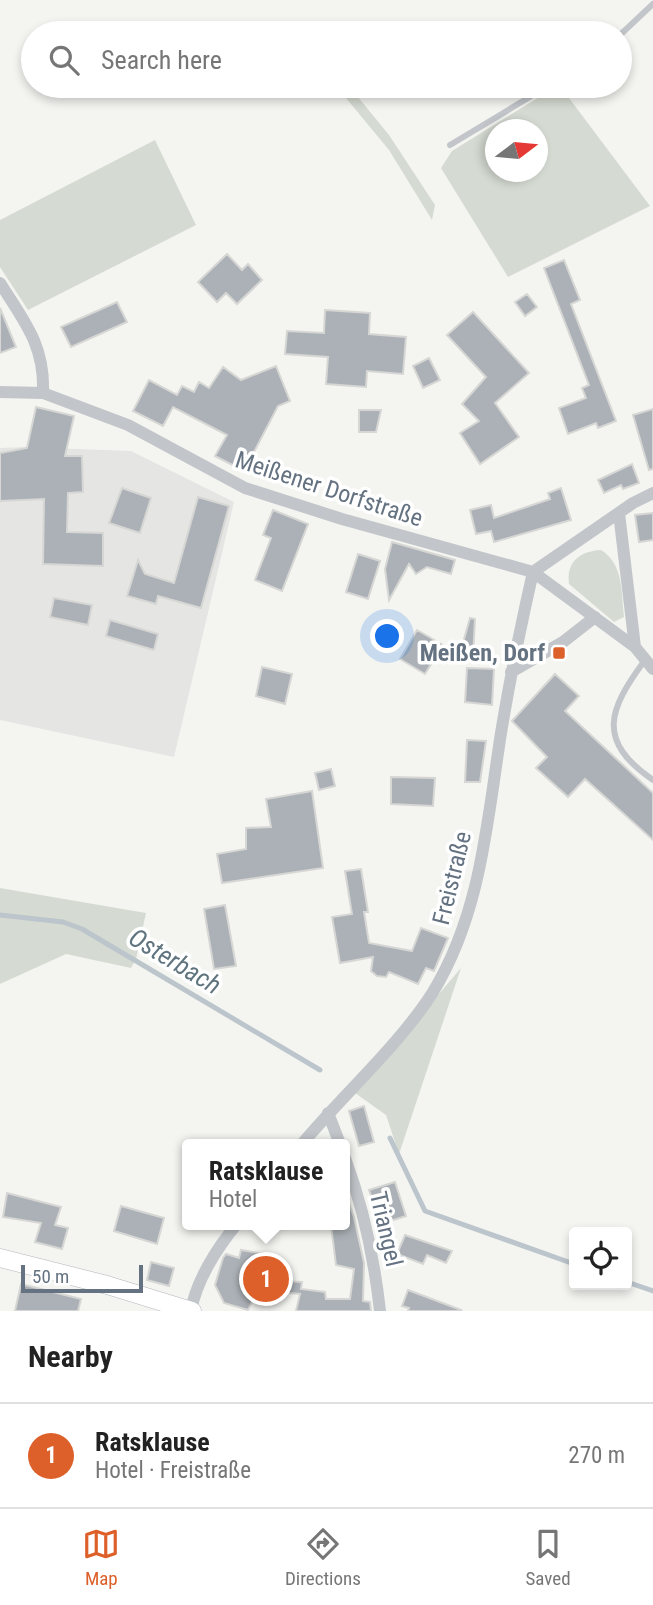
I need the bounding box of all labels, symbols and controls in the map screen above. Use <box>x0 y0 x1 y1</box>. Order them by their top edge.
search box <box>21 21 632 98</box>
icon: search <box>45 41 83 79</box>
text: Search here <box>101 45 222 75</box>
north arrow <box>485 119 548 182</box>
street label: Meißener Dorfstraße <box>232 446 426 532</box>
your location <box>370 619 404 653</box>
place label: Meißen, Dorf <box>420 639 545 667</box>
marker: Meißen, Dorf <box>551 645 567 661</box>
street label: Freistraße <box>427 828 477 928</box>
water label: Osterbach <box>124 922 226 1000</box>
popup <box>182 1139 350 1230</box>
text: Ratsklause <box>209 1156 323 1186</box>
text: Hotel <box>209 1186 257 1213</box>
street label: Triangel <box>364 1189 408 1269</box>
map controls <box>569 1227 632 1290</box>
button: locate <box>569 1227 632 1290</box>
pin: 1 <box>243 1253 289 1305</box>
scale bar <box>21 1262 144 1294</box>
text: 50 m <box>32 1265 69 1288</box>
text: Nearby <box>28 1339 113 1374</box>
text: Ratsklause <box>95 1427 210 1457</box>
text: 1 <box>45 1442 57 1469</box>
text: 270 m <box>568 1442 625 1469</box>
text: Hotel · Freistraße <box>95 1457 251 1484</box>
tab: Map <box>82 1525 120 1590</box>
tab: Directions <box>285 1525 361 1590</box>
tab: Saved <box>525 1525 571 1590</box>

